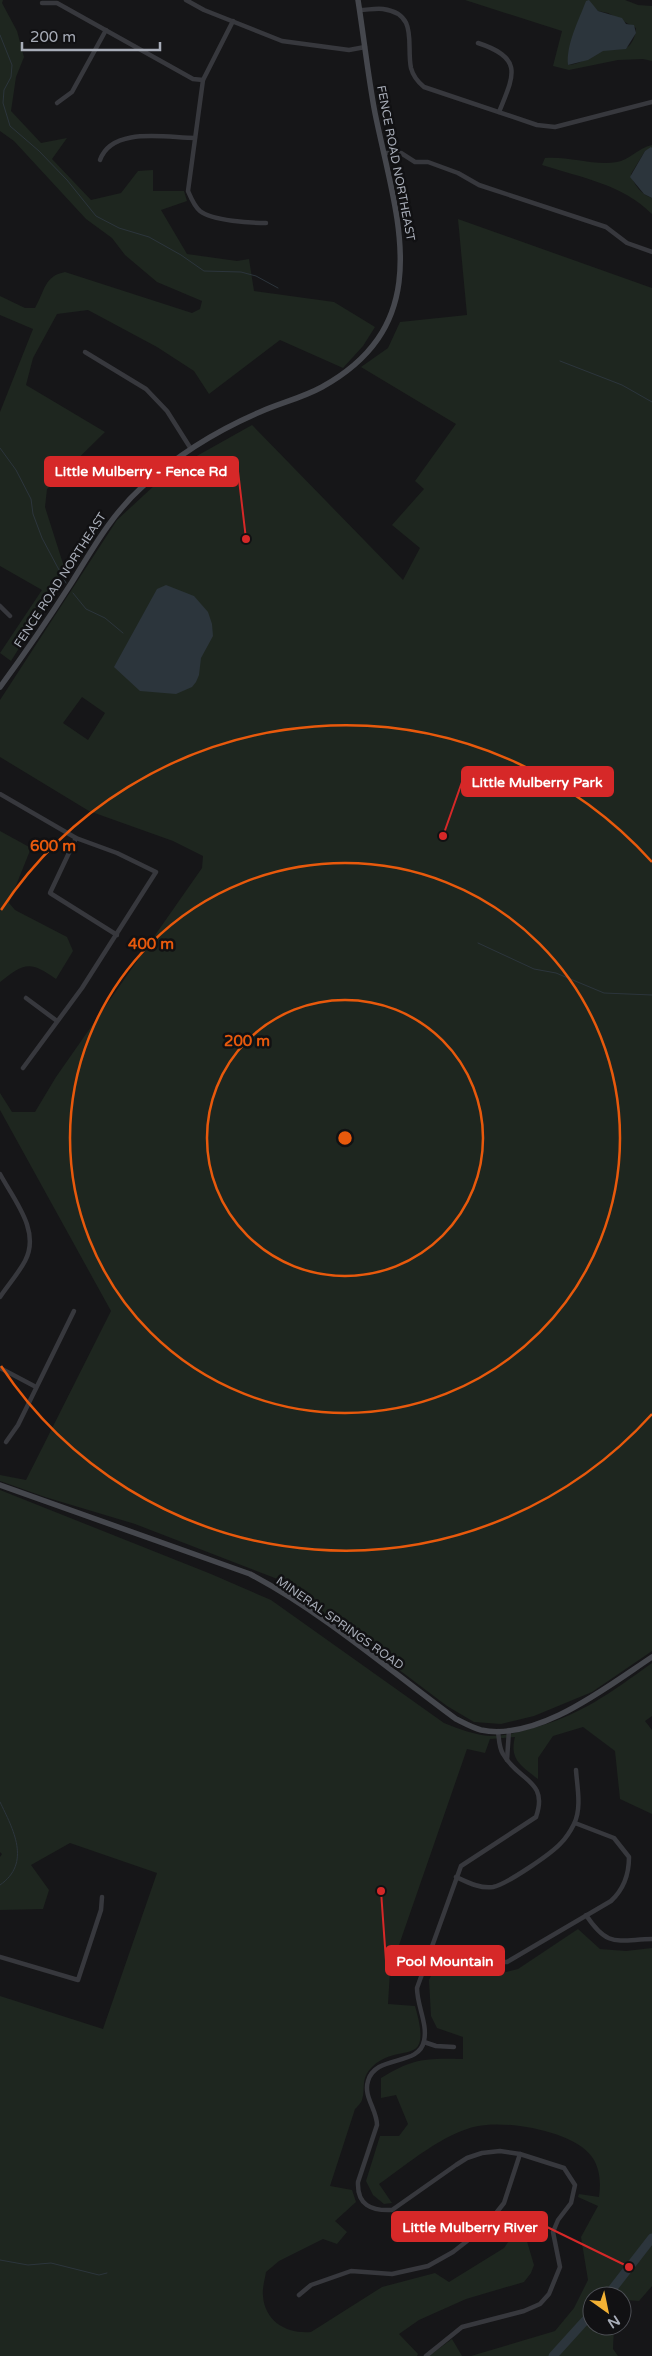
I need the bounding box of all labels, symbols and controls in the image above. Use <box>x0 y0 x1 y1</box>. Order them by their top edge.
scale bar <box>22 20 160 52</box>
text: 200 m <box>30 28 76 46</box>
street label: FENCE ROAD NORTHEAST <box>374 84 418 243</box>
callout: Little Mulberry - Fence Rd <box>45 457 238 486</box>
text: Little Mulberry - Fence Rd <box>55 463 228 480</box>
street label: FENCE ROAD NORTHEAST <box>11 509 109 650</box>
callout: Little Mulberry Park <box>462 767 613 796</box>
text: Little Mulberry Park <box>471 774 603 791</box>
text: 600 m <box>30 837 76 855</box>
text: 400 m <box>128 935 174 953</box>
text: 200 m <box>224 1032 270 1050</box>
centre of rings <box>336 1129 354 1147</box>
street label: MINERAL SPRINGS ROAD <box>273 1574 407 1672</box>
callout: Pool Mountain <box>386 1946 504 1975</box>
text: Pool Mountain <box>396 1953 494 1970</box>
callout: Little Mulberry River <box>392 2212 547 2241</box>
text: Little Mulberry River <box>402 2219 538 2236</box>
north arrow <box>582 2286 632 2336</box>
text: N <box>604 2311 623 2332</box>

